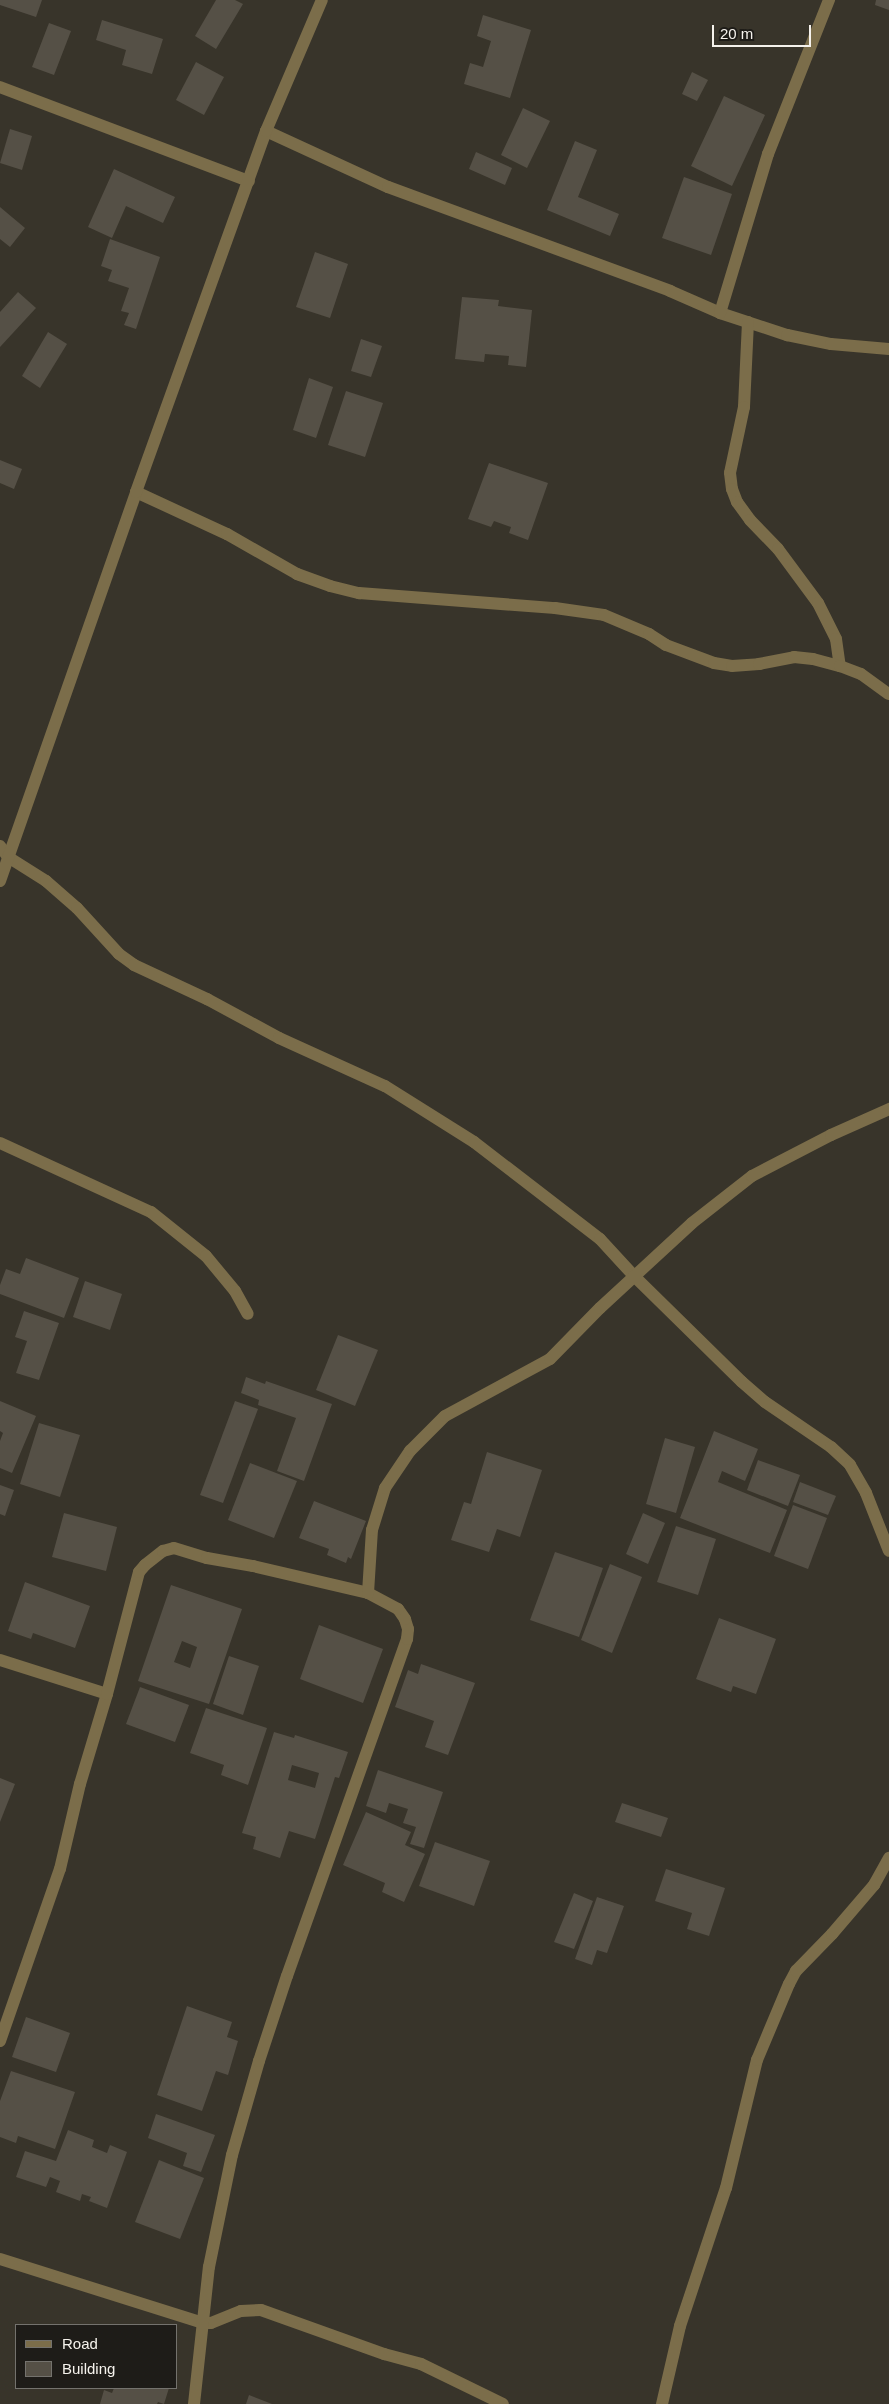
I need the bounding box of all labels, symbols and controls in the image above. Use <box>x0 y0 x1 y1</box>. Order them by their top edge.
scale bar <box>714 15 813 47</box>
text: 20 m <box>720 25 753 42</box>
legend <box>15 2324 178 2389</box>
text: Road <box>62 2335 98 2352</box>
text: Building <box>62 2360 115 2377</box>

